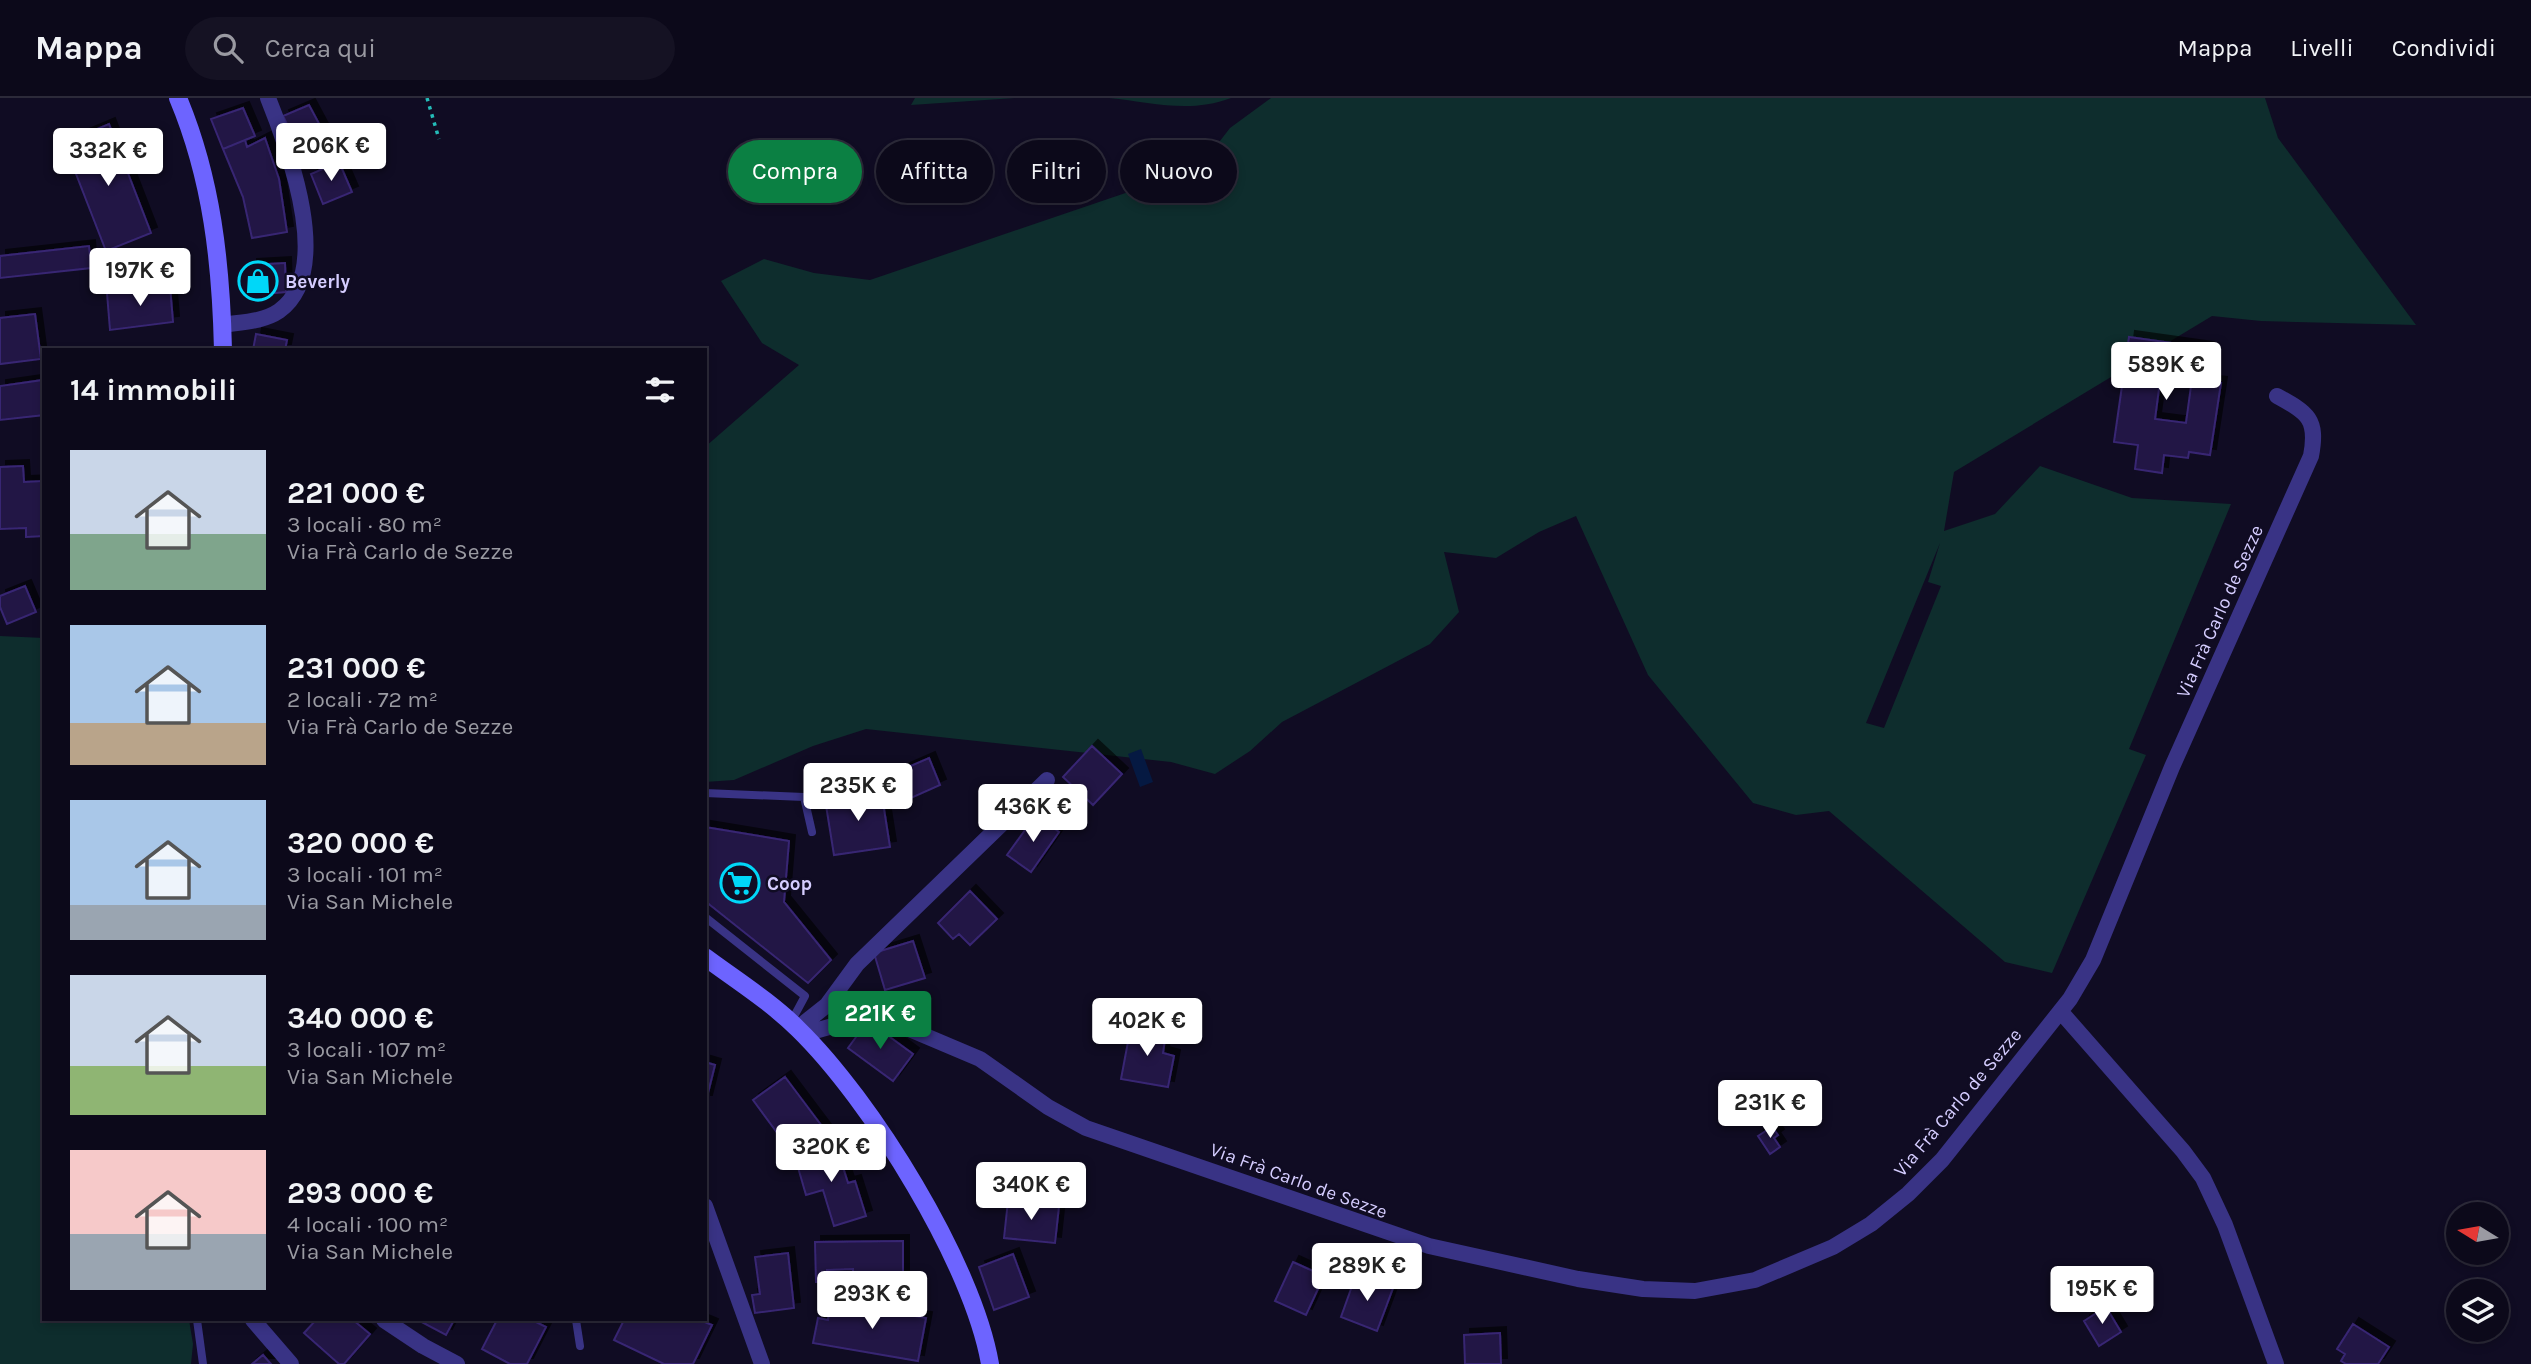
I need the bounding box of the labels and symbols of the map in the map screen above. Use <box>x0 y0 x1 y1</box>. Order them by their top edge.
pin: 206K € <box>274 123 388 183</box>
pin: 332K € <box>51 129 165 188</box>
pin: 197K € <box>83 248 197 308</box>
shop icon: Beverly <box>237 260 279 302</box>
place label: Beverly <box>285 271 351 293</box>
pin: 589K € <box>2109 342 2223 402</box>
street label: Via Frà Carlo de Sezze <box>2172 522 2268 701</box>
pin: 235K € <box>801 764 915 823</box>
pin: 436K € <box>976 784 1090 844</box>
supermarket icon: Coop <box>719 862 761 904</box>
place label: Coop <box>767 873 812 895</box>
pin: 221K € <box>823 992 937 1051</box>
pin: 402K € <box>1090 998 1204 1058</box>
street label: Via Frà Carlo de Sezze <box>1889 1024 2026 1181</box>
pin: 231K € <box>1713 1080 1827 1140</box>
pin: 320K € <box>774 1124 888 1184</box>
street label: Via Frà Carlo de Sezze <box>1207 1139 1390 1223</box>
pin: 340K € <box>974 1162 1088 1222</box>
north arrow <box>2446 1202 2510 1265</box>
pin: 289K € <box>1310 1244 1424 1303</box>
pin: 195K € <box>2045 1266 2159 1326</box>
pin: 293K € <box>815 1272 929 1331</box>

